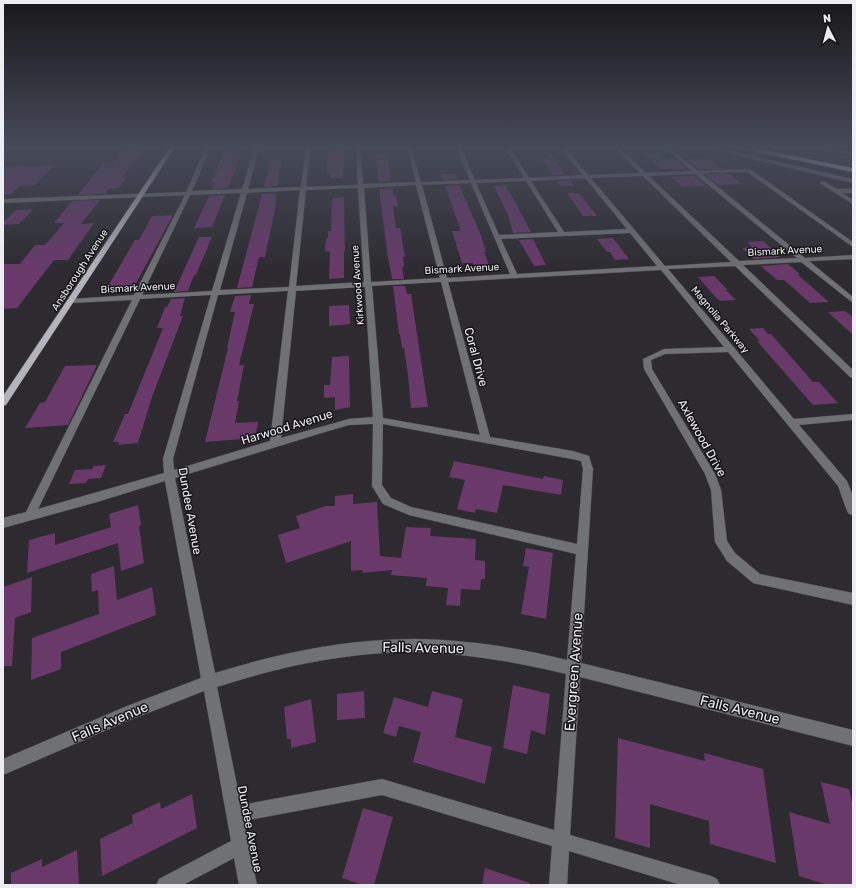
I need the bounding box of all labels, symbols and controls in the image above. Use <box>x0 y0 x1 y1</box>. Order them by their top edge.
north arrow <box>808 8 848 48</box>
text: N <box>822 12 832 25</box>
street label: Ansborough Avenue <box>49 227 111 313</box>
street label: Bismark Avenue <box>747 243 823 259</box>
street label: Kirkwood Avenue <box>349 244 367 325</box>
street label: Bismark Avenue <box>424 261 500 277</box>
street label: Bismark Avenue <box>100 280 176 296</box>
street label: Magnolia Parkway <box>689 284 752 356</box>
street label: Coral Drive <box>461 326 491 388</box>
street label: Axlewood Drive <box>675 397 729 479</box>
street label: Harwood Avenue <box>240 406 335 448</box>
street label: Dundee Avenue <box>175 466 205 556</box>
street label: Evergreen Avenue <box>561 612 587 732</box>
street label: Falls Avenue <box>382 639 464 657</box>
street label: Falls Avenue <box>698 692 782 728</box>
street label: Falls Avenue <box>69 698 151 746</box>
street label: Dundee Avenue <box>235 784 265 874</box>

